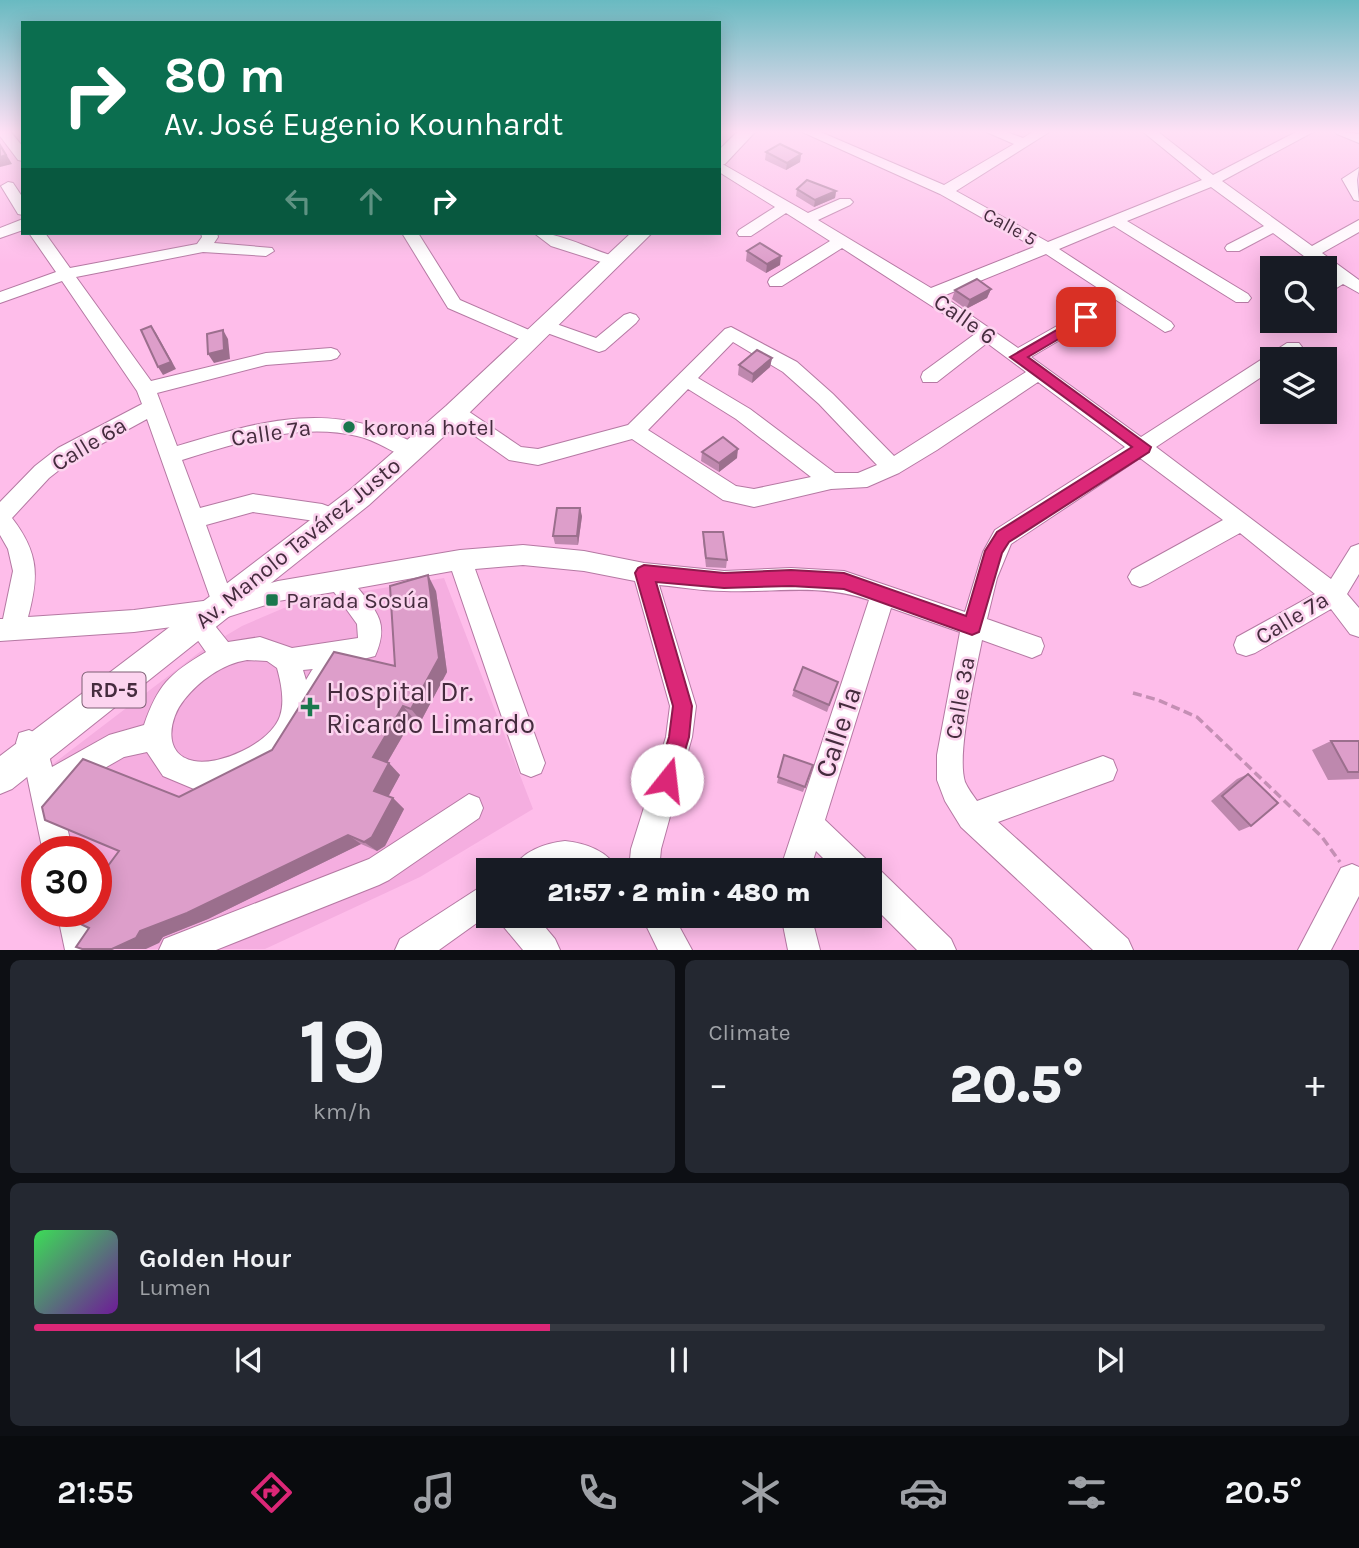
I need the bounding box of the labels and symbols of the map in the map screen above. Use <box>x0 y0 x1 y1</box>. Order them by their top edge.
street label: Calle 5 <box>979 203 1041 251</box>
pin <box>1056 287 1116 347</box>
street label: Calle 6 <box>929 288 1001 350</box>
street label: Calle 6ª <box>47 411 131 477</box>
street label: Calle 7ª <box>229 414 313 452</box>
place label: korona hotel <box>363 414 495 441</box>
marker: korona hotel <box>341 419 357 435</box>
street label: Av. Manolo Tavárez Justo <box>190 452 406 634</box>
street label: Calle 7ª <box>1251 586 1333 650</box>
place label: Parada Sosúa <box>286 587 429 614</box>
marker: Parada Sosúa <box>264 592 280 608</box>
street label: Calle 3ª <box>939 655 981 741</box>
road number: RD-5 <box>82 672 146 708</box>
place label: Hospital Dr. Ricardo Limardo <box>326 675 535 740</box>
street label: Calle 1ª <box>808 682 868 782</box>
marker: Hospital Dr. Ricardo Limardo <box>300 697 320 717</box>
position arrow <box>630 743 704 817</box>
speed limit sign: 30 <box>21 836 112 927</box>

